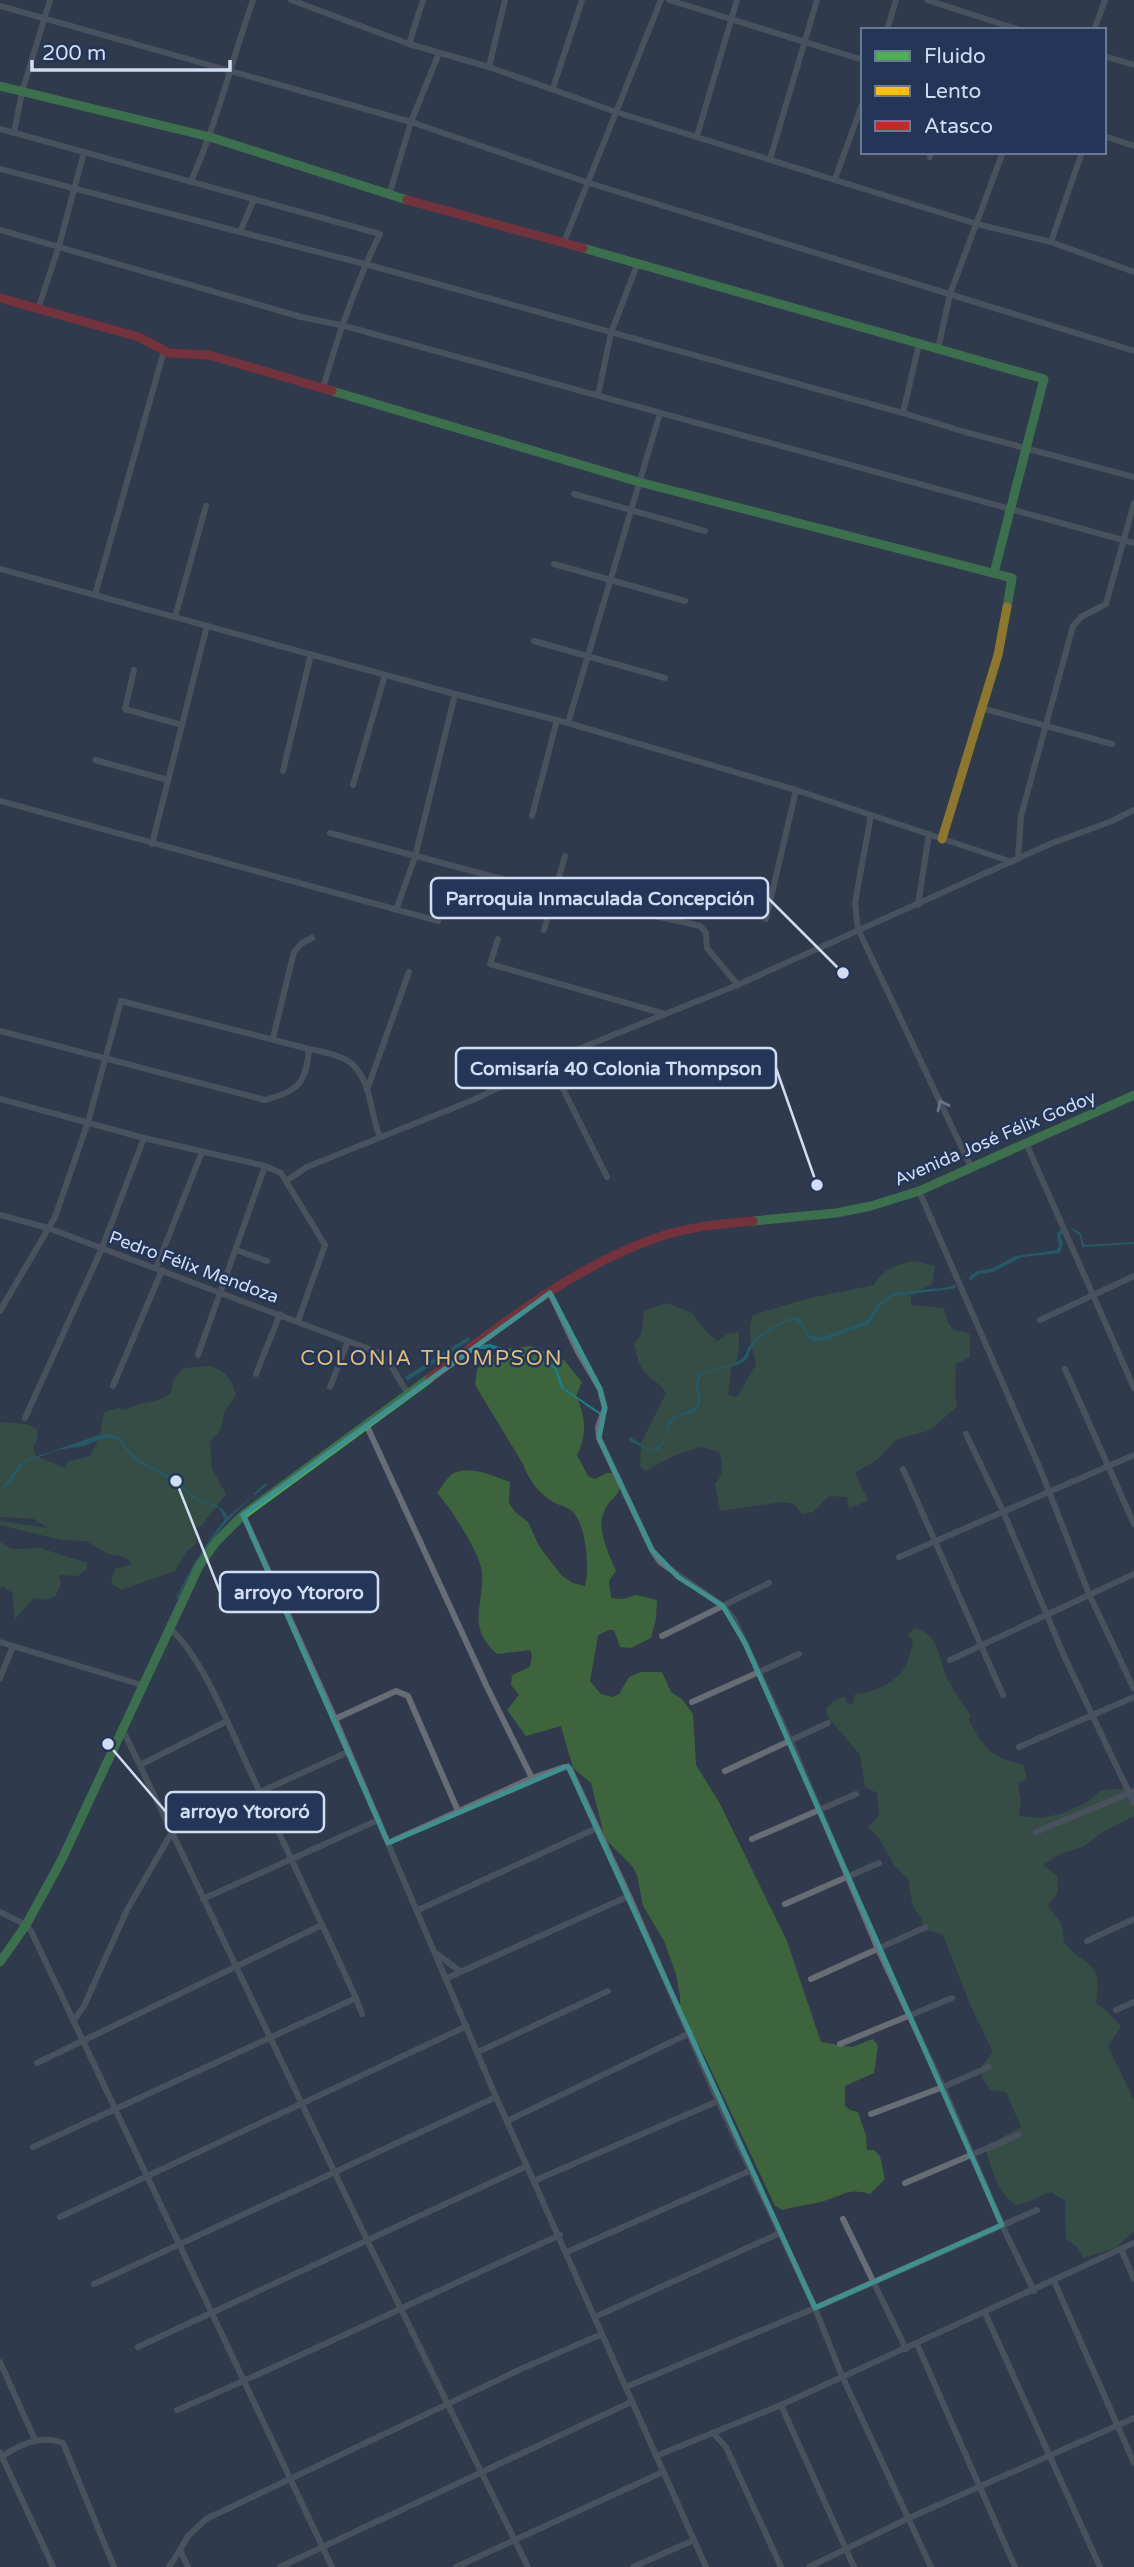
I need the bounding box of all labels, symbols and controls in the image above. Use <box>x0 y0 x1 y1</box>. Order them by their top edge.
scale bar <box>32 28 229 72</box>
legend <box>861 28 1106 154</box>
text: 200 m <box>42 41 106 66</box>
text: Fluido <box>924 44 986 69</box>
text: Lento <box>924 79 981 104</box>
text: Atasco <box>924 114 993 139</box>
callout: Parroquia Inmaculada Concepción <box>431 878 768 918</box>
text: Parroquia Inmaculada Concepción <box>445 888 755 911</box>
callout: Comisaría 40 Colonia Thompson <box>456 1048 776 1088</box>
text: Comisaría 40 Colonia Thompson <box>470 1058 762 1081</box>
street label: Avenida José Félix Godoy <box>891 1085 1099 1191</box>
one-way arrow <box>936 1100 950 1112</box>
street label: Pedro Félix Mendoza <box>106 1226 282 1308</box>
district label: COLONIA THOMPSON <box>300 1346 564 1371</box>
callout: arroyo Ytororo <box>220 1572 378 1612</box>
text: arroyo Ytororo <box>234 1582 364 1605</box>
callout: arroyo Ytororó <box>166 1792 324 1832</box>
text: arroyo Ytororó <box>180 1801 310 1824</box>

